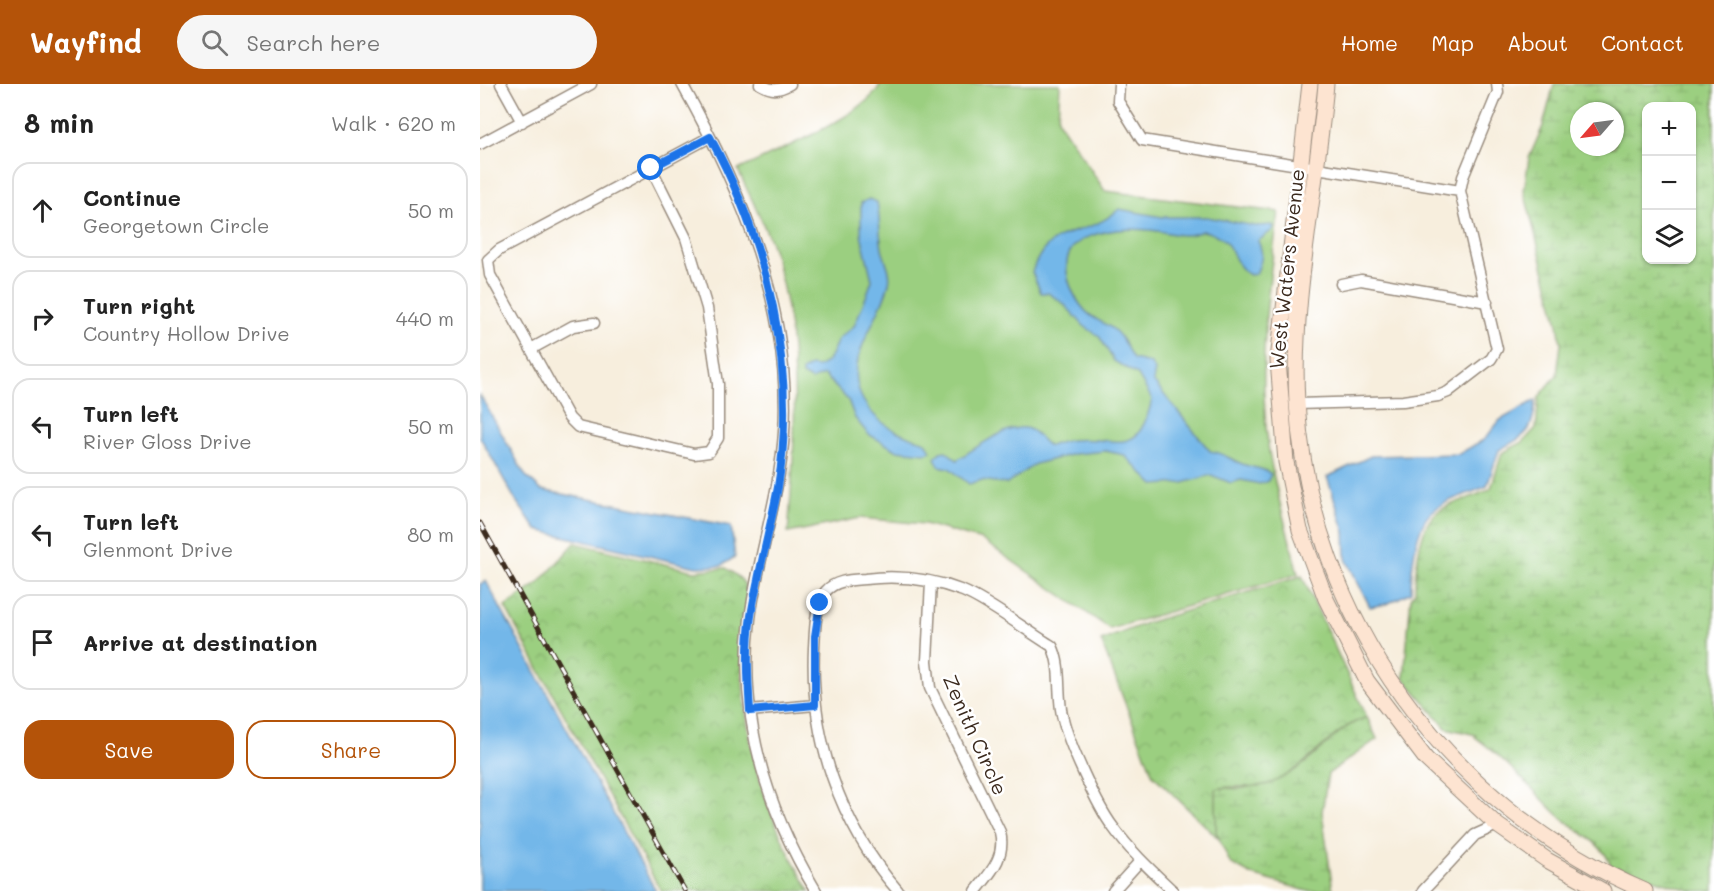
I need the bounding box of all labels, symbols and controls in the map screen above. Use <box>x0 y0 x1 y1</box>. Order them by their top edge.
search box <box>177 15 597 69</box>
text: Wayfind <box>30 24 141 60</box>
icon: search <box>198 26 231 59</box>
text: Search here <box>246 28 380 57</box>
text: Home <box>1341 29 1398 56</box>
text: Map <box>1431 29 1474 56</box>
text: About <box>1507 29 1568 56</box>
text: Contact <box>1601 29 1684 56</box>
north arrow <box>1570 102 1624 156</box>
map controls <box>1642 102 1696 264</box>
button: + <box>1642 102 1696 156</box>
text: 8 min <box>24 106 94 140</box>
text: Walk · 620 m <box>331 110 456 136</box>
route start <box>637 154 663 180</box>
button: − <box>1642 156 1696 210</box>
street label: West Waters Avenue <box>1263 167 1309 370</box>
text: Continue <box>83 183 181 212</box>
icon: ahead <box>26 194 59 227</box>
text: 50 m <box>408 197 454 223</box>
button: layers <box>1642 210 1696 264</box>
text: Georgetown Circle <box>83 212 269 238</box>
text: Turn right <box>83 291 195 320</box>
icon: right <box>26 302 59 335</box>
text: 440 m <box>396 305 454 331</box>
text: Country Hollow Drive <box>83 320 290 346</box>
text: Turn left <box>83 399 179 428</box>
icon: left <box>26 410 59 443</box>
text: 50 m <box>408 413 454 439</box>
text: River Gloss Drive <box>83 428 252 454</box>
text: Turn left <box>83 507 179 536</box>
icon: left <box>26 518 59 551</box>
text: 80 m <box>407 521 454 547</box>
text: Glenmont Drive <box>83 536 233 562</box>
route end <box>806 589 832 615</box>
icon: arrive <box>26 626 59 659</box>
text: Arrive at destination <box>83 628 318 657</box>
street label: Zenith Circle <box>938 670 1014 799</box>
button: Save <box>24 720 234 779</box>
button: Share <box>246 720 456 779</box>

